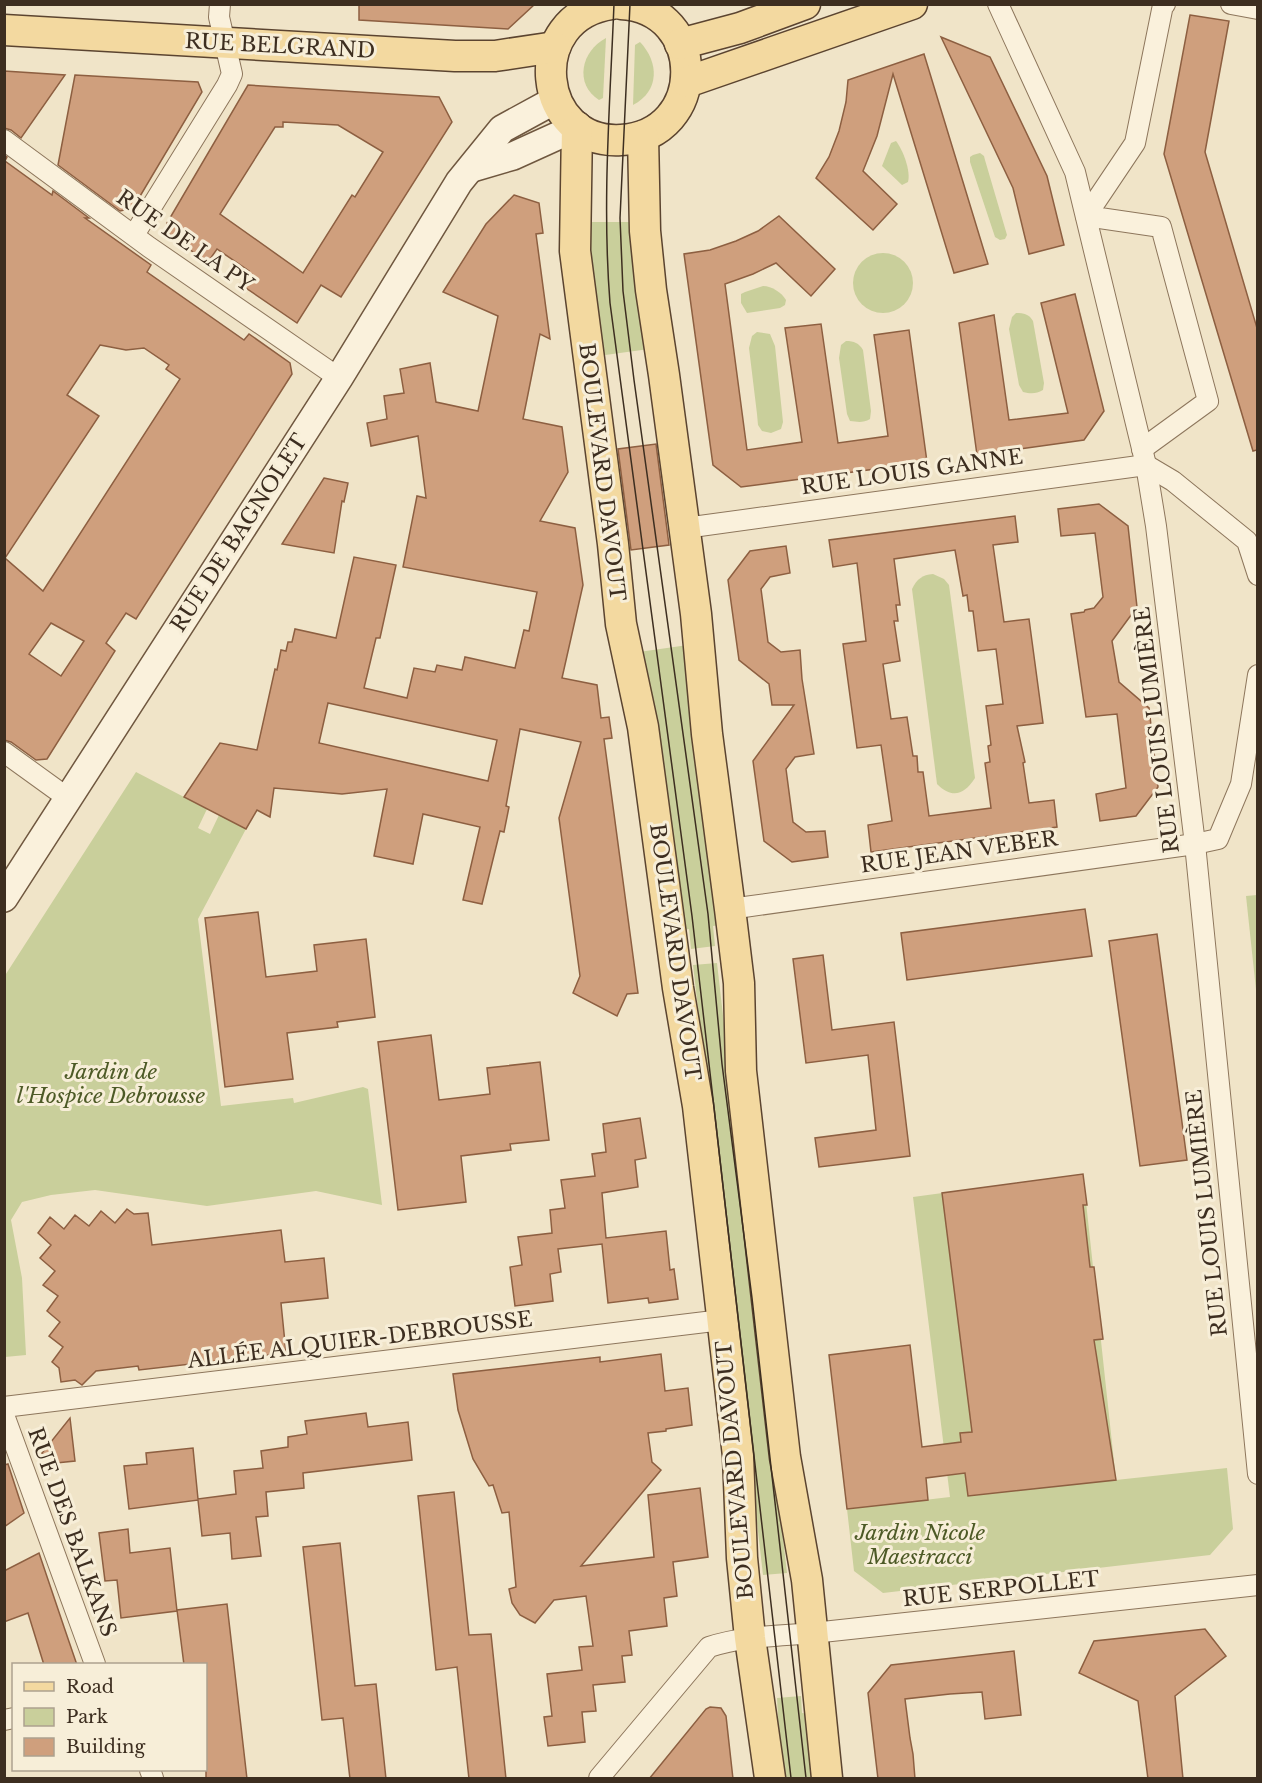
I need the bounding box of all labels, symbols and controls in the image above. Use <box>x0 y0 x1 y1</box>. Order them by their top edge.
street label: RUE BELGRAND <box>184 28 376 64</box>
street label: RUE DE LA PY <box>111 184 259 298</box>
street label: BOULEVARD DAVOUT <box>573 342 631 602</box>
street label: RUE DE BAGNOLET <box>165 429 313 637</box>
street label: RUE LOUIS GANNE <box>799 444 1025 500</box>
street label: RUE LOUIS LUMIÈRE <box>1129 605 1185 855</box>
street label: BOULEVARD DAVOUT <box>644 822 706 1082</box>
street label: RUE JEAN VEBER <box>859 825 1061 879</box>
park label: Jardin de l'Hospice Debrousse <box>17 1059 206 1109</box>
street label: RUE LOUIS LUMIÈRE <box>1181 1088 1233 1338</box>
street label: ALLÉE ALQUIER-DEBROUSSE <box>185 1306 534 1374</box>
street label: BOULEVARD DAVOUT <box>711 1339 759 1600</box>
street label: RUE DES BALKANS <box>22 1424 122 1640</box>
park label: Jardin Nicole Maestracci <box>854 1520 986 1570</box>
street label: RUE SERPOLLET <box>901 1566 1101 1612</box>
legend <box>12 1663 207 1771</box>
text: Road <box>66 1676 114 1698</box>
text: Park <box>66 1706 108 1728</box>
text: Building <box>66 1736 145 1758</box>

